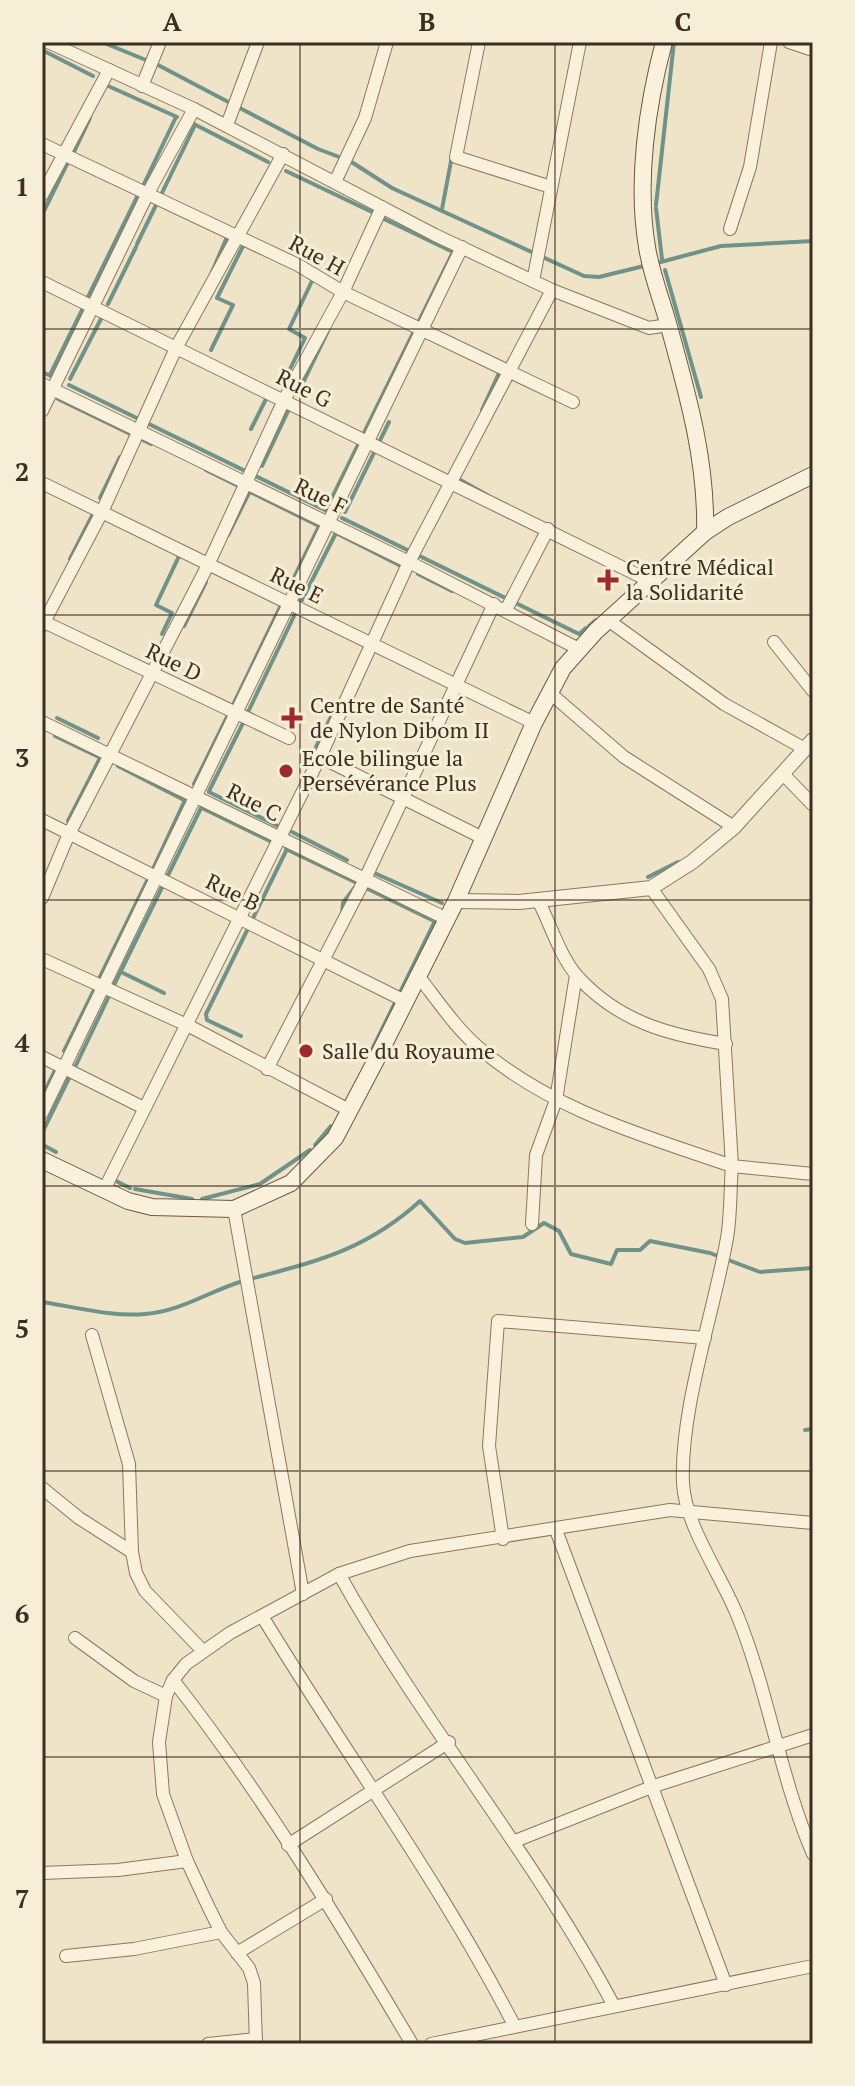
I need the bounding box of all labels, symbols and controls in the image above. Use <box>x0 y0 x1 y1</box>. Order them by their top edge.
text: A <box>163 4 182 38</box>
text: B <box>419 4 435 38</box>
text: C <box>675 4 691 38</box>
text: 1 <box>15 169 29 203</box>
street label: Rue H <box>284 228 350 282</box>
street label: Rue G <box>272 361 337 414</box>
text: 2 <box>15 454 29 488</box>
street label: Rue F <box>290 470 352 521</box>
place label: Centre Médical la Solidarité <box>626 552 774 606</box>
street label: Rue E <box>266 559 329 610</box>
marker: Centre Médical la Solidarité <box>597 569 619 591</box>
street label: Rue D <box>142 636 207 687</box>
place label: Centre de Santé de Nylon Dibom II <box>310 690 489 744</box>
marker: Centre de Santé de Nylon Dibom II <box>281 707 303 729</box>
text: 3 <box>15 740 29 774</box>
place label: Ecole bilingue la Persévérance Plus <box>302 743 477 797</box>
marker: Ecole bilingue la Persévérance Plus <box>277 762 295 780</box>
street label: Rue C <box>222 776 286 827</box>
street label: Rue B <box>201 866 265 917</box>
text: 4 <box>15 1025 30 1059</box>
place label: Salle du Royaume <box>322 1036 495 1065</box>
marker: Salle du Royaume <box>297 1042 315 1060</box>
text: 5 <box>15 1311 29 1345</box>
text: 6 <box>15 1596 29 1630</box>
text: 7 <box>15 1881 29 1915</box>

